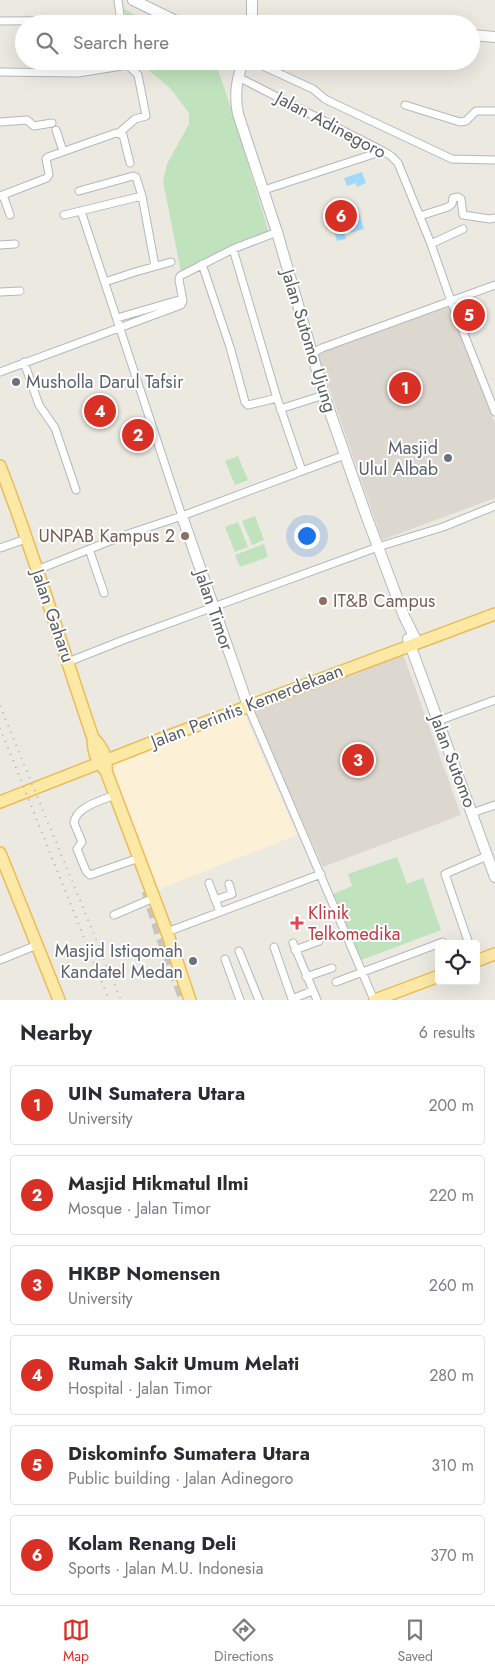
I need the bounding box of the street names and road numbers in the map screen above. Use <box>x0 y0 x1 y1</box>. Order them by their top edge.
street label: Jalan Adinegoro <box>269 84 391 165</box>
street label: Jalan Sutomo Ujung <box>274 264 343 416</box>
street label: Jalan Gaharu <box>24 564 81 666</box>
street label: Jalan Timor <box>187 564 240 655</box>
street label: Jalan Perintis Kemerdekaan <box>145 657 347 755</box>
street label: Jalan Sutomo <box>423 709 483 812</box>

